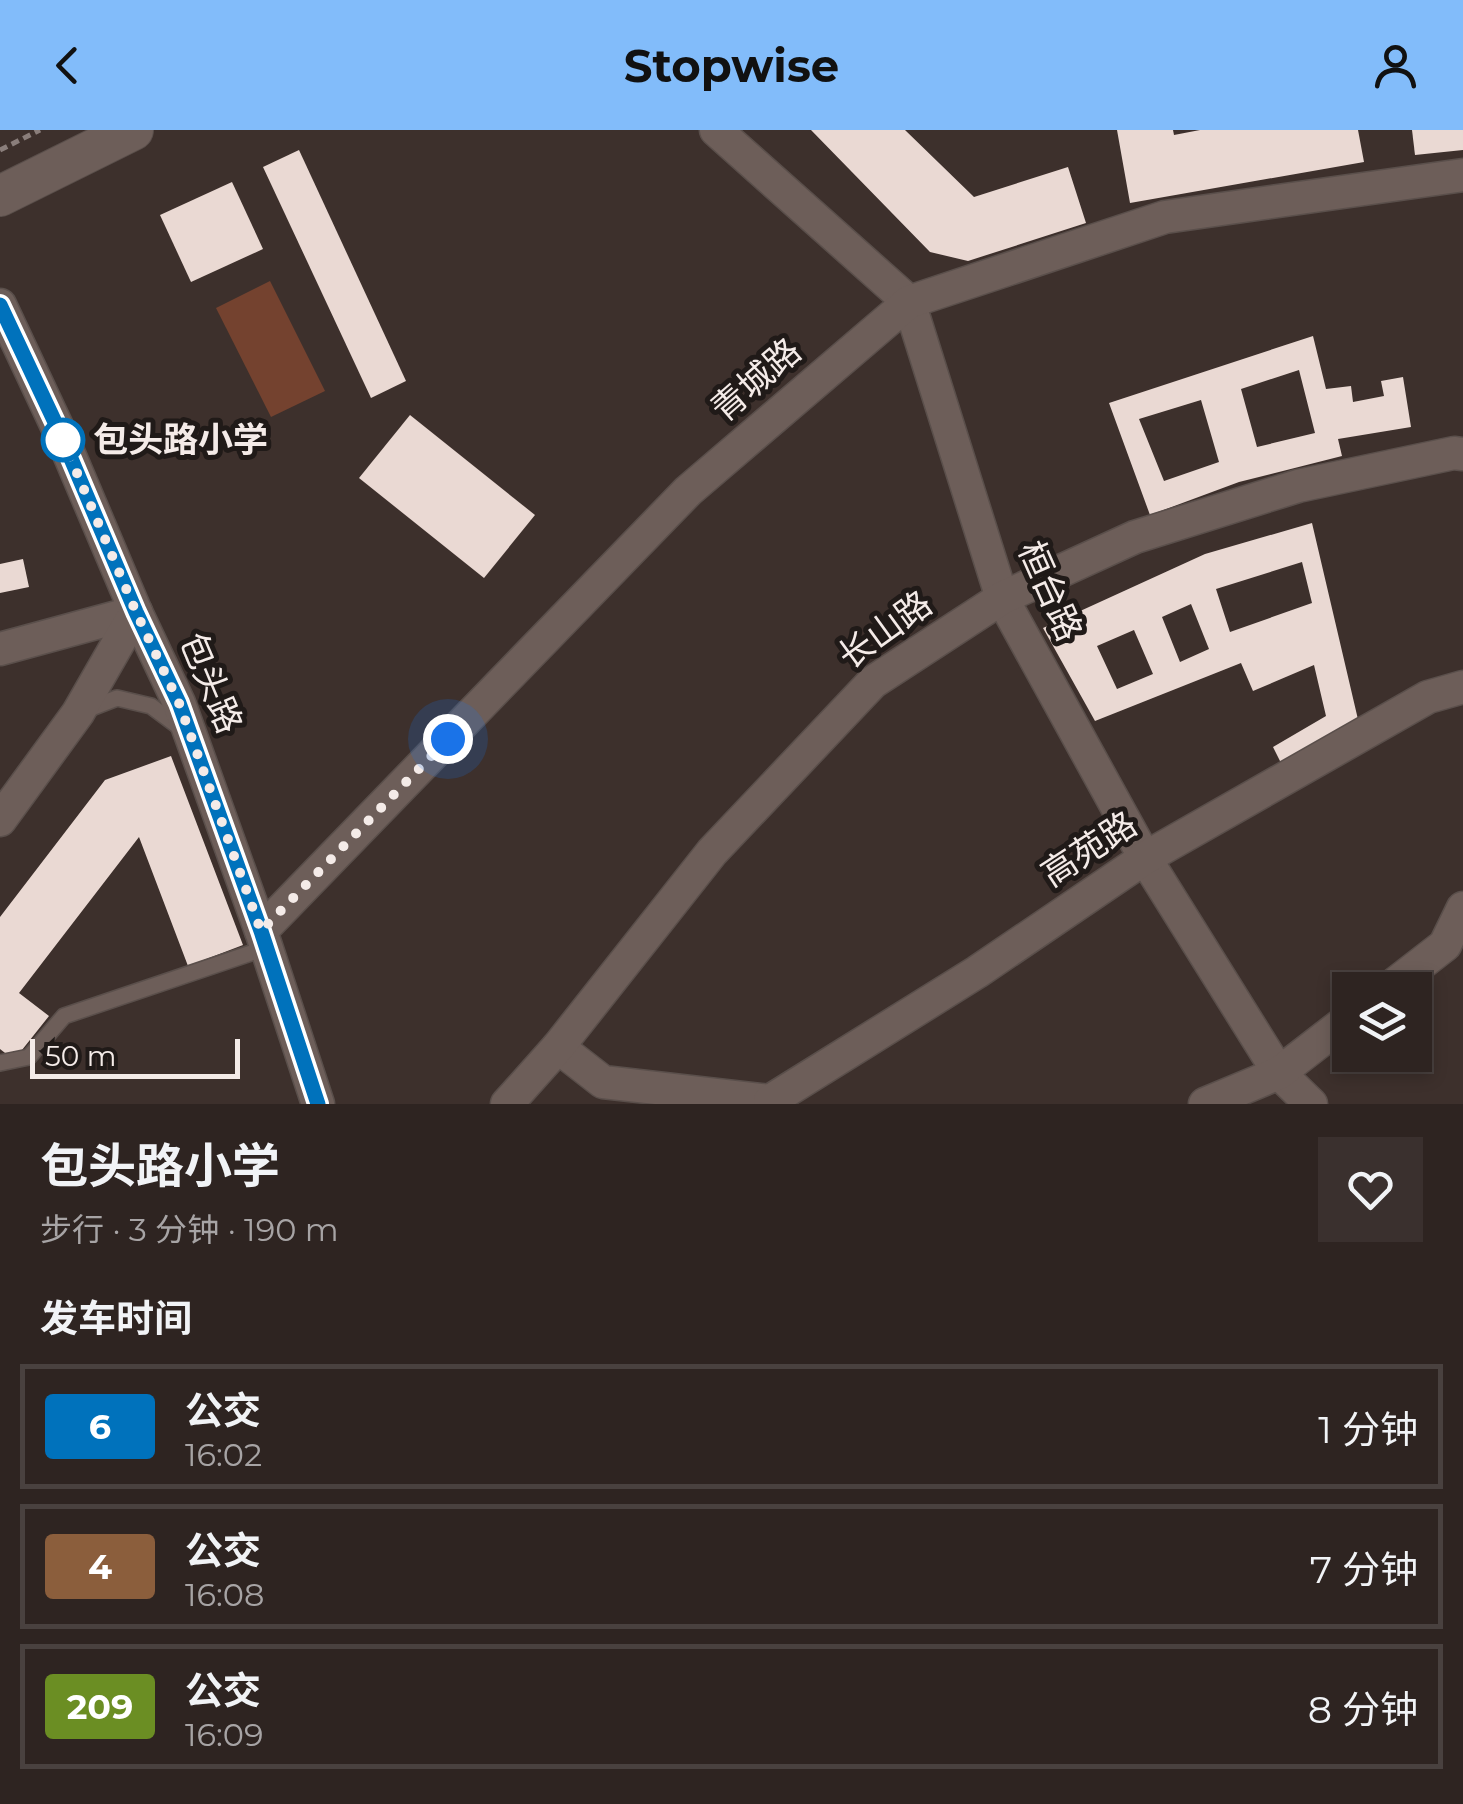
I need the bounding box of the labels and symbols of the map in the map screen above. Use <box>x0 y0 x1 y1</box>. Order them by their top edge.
street label: 青城路 <box>702 329 809 430</box>
place label: 包头路小学 <box>93 418 268 461</box>
marker: 包头路小学 <box>42 419 84 461</box>
street label: 桓台路 <box>1009 534 1091 648</box>
street label: 长山路 <box>830 581 940 678</box>
street label: 包头路 <box>171 626 252 740</box>
your location <box>423 714 473 764</box>
street label: 高苑路 <box>1033 802 1144 895</box>
scale bar <box>30 1034 240 1078</box>

